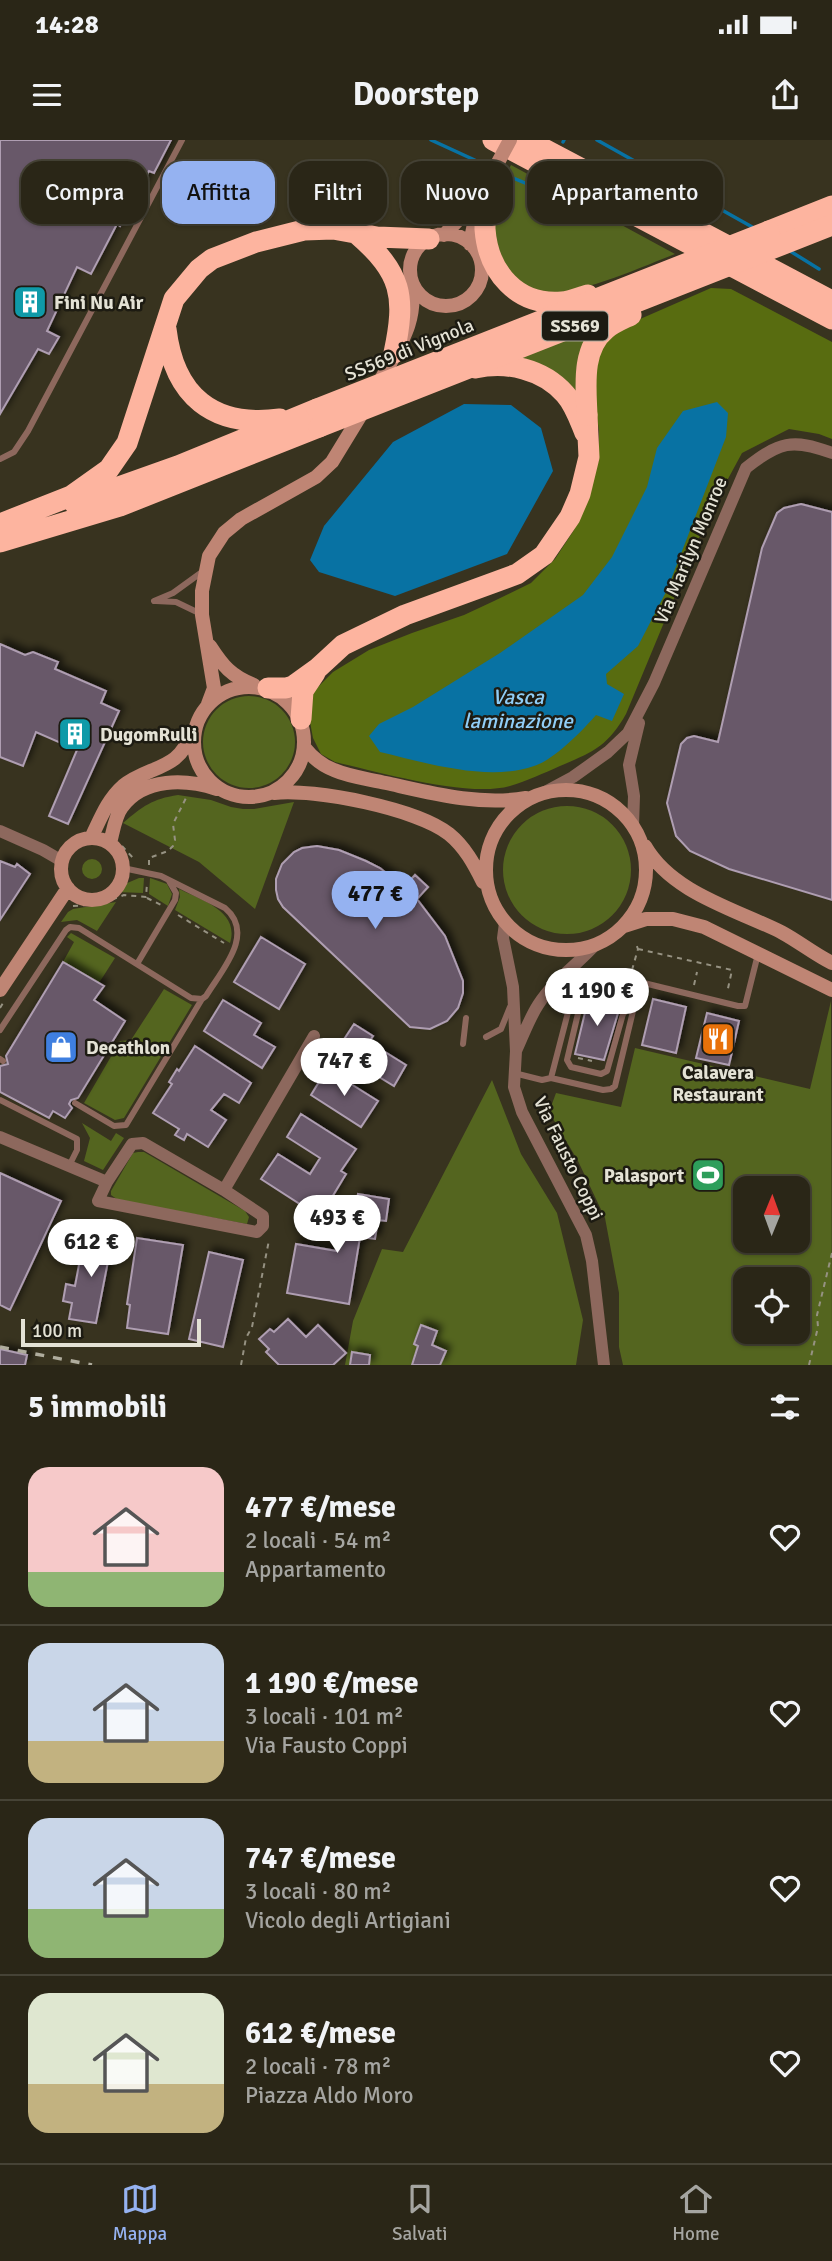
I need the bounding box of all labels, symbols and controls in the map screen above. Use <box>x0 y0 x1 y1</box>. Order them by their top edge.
text: 14:28 <box>35 9 99 41</box>
text: Doorstep <box>353 75 479 114</box>
icon: menu <box>28 76 66 114</box>
icon: share <box>766 76 804 114</box>
chip: Compra <box>21 161 148 224</box>
chip: Affitta <box>162 161 275 224</box>
chip: Filtri <box>289 161 387 224</box>
chip: Nuovo <box>401 161 513 224</box>
chip: Appartamento <box>527 161 723 224</box>
building icon: Fini Nu Air <box>11 283 49 321</box>
place label: Fini Nu Air <box>54 291 144 315</box>
road number: SS569 <box>542 312 608 341</box>
street label: SS569 di Vignola <box>341 313 477 387</box>
street label: Via Marilyn Monroe <box>649 473 733 628</box>
water label: Vasca laminazione <box>463 684 574 734</box>
building icon: DugomRulli <box>56 715 94 753</box>
place label: DugomRulli <box>100 723 197 747</box>
pin: 477 € <box>326 872 424 931</box>
text: 477 € <box>348 879 402 908</box>
pin: 1 190 € <box>532 968 662 1028</box>
text: 1 190 € <box>561 976 633 1005</box>
restaurant icon: Calavera Restaurant <box>699 1020 737 1058</box>
shop icon: Decathlon <box>42 1028 80 1066</box>
place label: Decathlon <box>86 1036 170 1060</box>
pin: 747 € <box>295 1038 393 1098</box>
text: 747 € <box>317 1046 371 1075</box>
place label: Calavera Restaurant <box>672 1061 764 1107</box>
street label: Via Fausto Coppi <box>528 1093 608 1224</box>
sports icon: Palasport <box>689 1156 727 1194</box>
place label: Palasport <box>604 1164 684 1188</box>
north arrow <box>733 1176 810 1253</box>
map controls <box>733 1176 810 1344</box>
pin: 493 € <box>288 1196 386 1255</box>
text: 493 € <box>310 1203 364 1232</box>
pin: 612 € <box>42 1220 140 1279</box>
text: 612 € <box>64 1227 118 1256</box>
button: locate <box>733 1267 810 1344</box>
scale bar <box>21 1316 201 1348</box>
text: 100 m <box>32 1319 82 1343</box>
icon: filters <box>766 1388 804 1426</box>
text: 5 immobili <box>28 1389 167 1426</box>
text: 477 €/mese <box>245 1489 396 1526</box>
icon: home <box>84 1495 168 1579</box>
icon: heart <box>766 1518 804 1556</box>
text: 2 locali · 54 m² <box>245 1526 391 1555</box>
text: Appartamento <box>245 1555 386 1584</box>
text: 1 190 €/mese <box>245 1665 419 1702</box>
icon: home <box>84 1671 168 1755</box>
icon: heart <box>766 1694 804 1732</box>
text: 3 locali · 101 m² <box>245 1702 404 1731</box>
text: Via Fausto Coppi <box>245 1731 408 1760</box>
text: 747 €/mese <box>245 1840 396 1877</box>
icon: home <box>84 1846 168 1930</box>
icon: heart <box>766 1869 804 1907</box>
text: 3 locali · 80 m² <box>245 1877 391 1906</box>
text: Vicolo degli Artigiani <box>245 1906 451 1935</box>
text: 612 €/mese <box>245 2015 396 2052</box>
icon: home <box>84 2021 168 2105</box>
icon: heart <box>766 2044 804 2082</box>
text: 2 locali · 78 m² <box>245 2052 391 2081</box>
text: Piazza Aldo Moro <box>245 2081 413 2110</box>
tab: Mappa <box>112 2180 167 2246</box>
tab: Salvati <box>392 2180 447 2246</box>
tab: Home <box>672 2180 720 2246</box>

